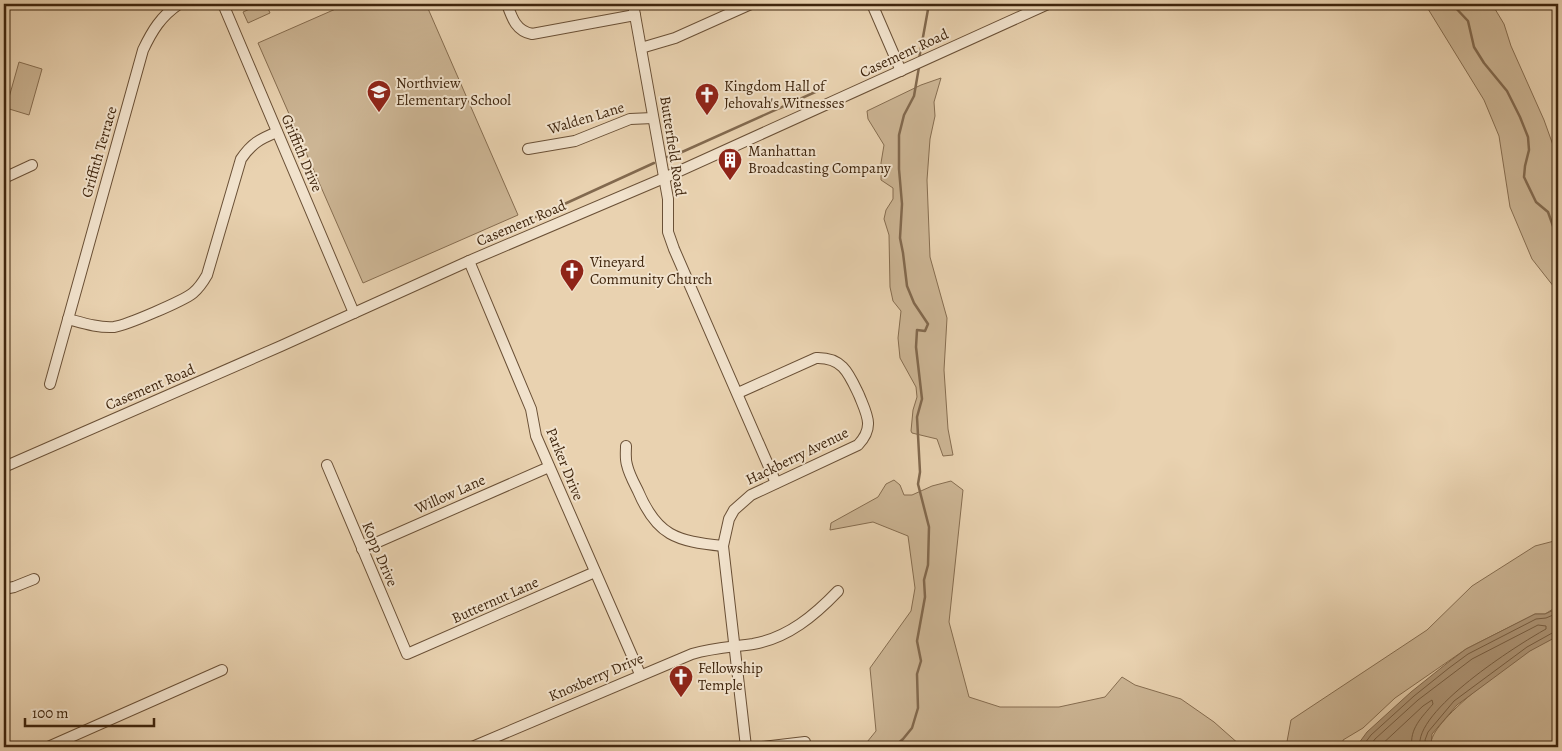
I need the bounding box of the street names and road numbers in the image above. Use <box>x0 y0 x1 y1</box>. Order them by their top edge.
street label: Casement Road <box>856 23 952 82</box>
street label: Butterfield Road <box>655 95 691 198</box>
street label: Walden Lane <box>544 97 627 139</box>
street label: Griffith Terrace <box>76 104 122 200</box>
street label: Griffith Drive <box>277 111 327 195</box>
street label: Casement Road <box>473 195 570 251</box>
street label: Casement Road <box>102 359 199 415</box>
street label: Hackberry Avenue <box>742 422 852 490</box>
street label: Parker Drive <box>541 425 589 504</box>
street label: Willow Lane <box>411 469 489 519</box>
street label: Kopp Drive <box>357 518 403 590</box>
street label: Butternut Lane <box>448 572 542 628</box>
street label: Knoxberry Drive <box>545 648 647 706</box>

